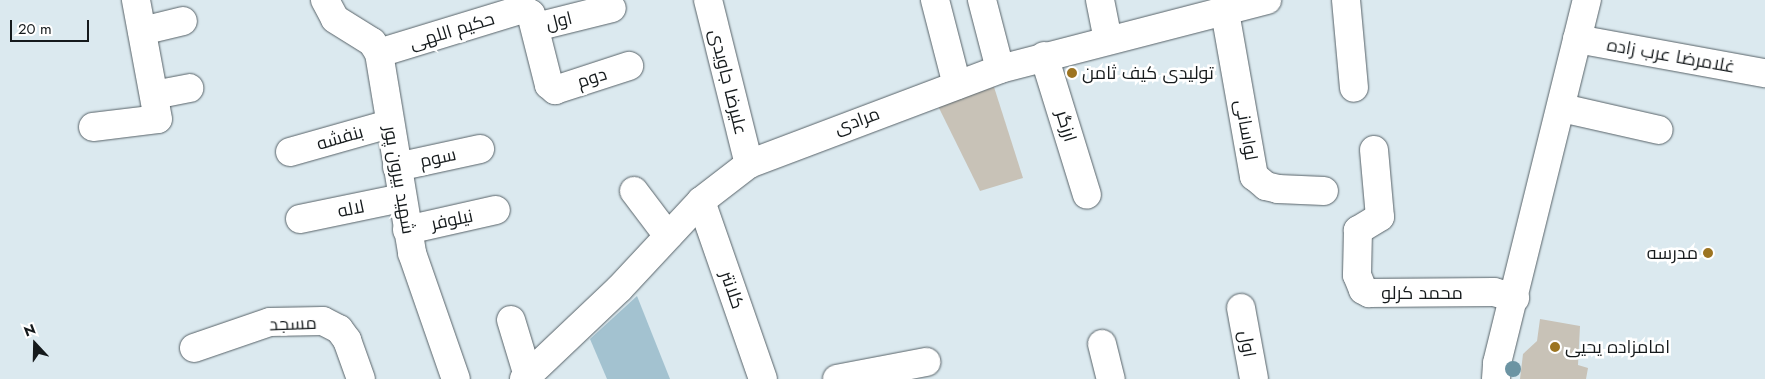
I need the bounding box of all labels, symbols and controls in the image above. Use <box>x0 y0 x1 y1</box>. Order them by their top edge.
street label: اول <box>543 7 575 35</box>
street label: حکیم اللهی <box>407 8 497 54</box>
scale bar <box>12 10 91 42</box>
text: 20 m <box>18 18 52 40</box>
street label: علیرضا جاویدی <box>704 27 752 137</box>
street label: غلامرضا عرب زاده <box>1605 34 1737 78</box>
place label: تولیدی کیف ثامن <box>1082 62 1214 84</box>
street label: دوم <box>575 63 609 93</box>
marker: تولیدی کیف ثامن <box>1066 67 1078 79</box>
street label: لواسانی <box>1230 98 1262 162</box>
street label: مرادی <box>831 103 883 139</box>
street label: ارزگر <box>1051 108 1081 144</box>
street label: بنفشه <box>314 121 366 155</box>
street label: شهید بیرون پور <box>379 124 419 236</box>
street label: سوم <box>418 144 458 172</box>
street label: لاله <box>336 196 366 222</box>
street label: نیلوفر <box>429 205 475 235</box>
place label: مدرسه <box>1647 242 1698 264</box>
marker: مدرسه <box>1702 247 1714 259</box>
street label: کلانتر <box>715 268 749 312</box>
street label: محمد کرلو <box>1381 282 1463 304</box>
street label: مسجد <box>269 312 317 336</box>
north arrow <box>10 319 60 369</box>
text: N <box>21 319 38 341</box>
street label: اول <box>1234 329 1260 359</box>
place label: امامزاده یحیی <box>1565 336 1670 358</box>
marker: امامزاده یحیی <box>1549 341 1561 353</box>

